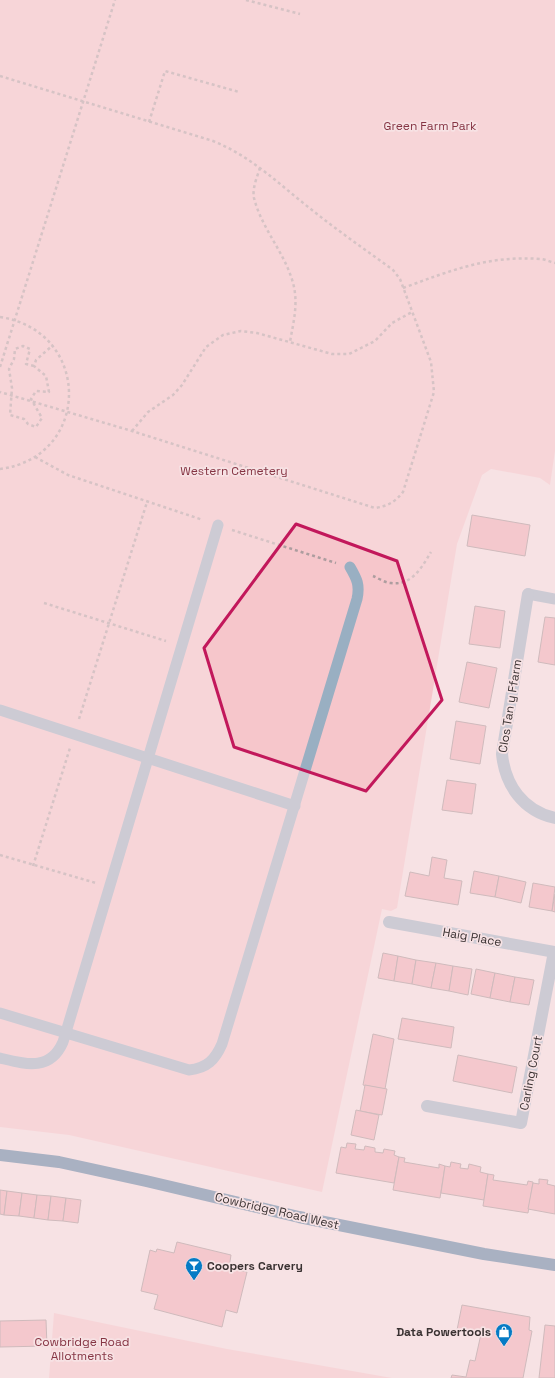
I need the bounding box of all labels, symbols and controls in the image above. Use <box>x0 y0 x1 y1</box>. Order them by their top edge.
park label: Green Farm Park <box>383 118 477 134</box>
park label: Western Cemetery <box>180 463 288 479</box>
street label: Clos Tan y Ffarm <box>495 658 525 754</box>
street label: Haig Place <box>441 924 503 950</box>
street label: Carling Court <box>516 1034 546 1112</box>
street label: Cowbridge Road West <box>213 1189 341 1233</box>
bar icon: Coopers Carvery <box>184 1256 204 1281</box>
place label: Coopers Carvery <box>207 1258 303 1274</box>
shop icon: Data Powertools <box>494 1322 514 1347</box>
place label: Data Powertools <box>396 1324 491 1340</box>
park label: Cowbridge Road Allotments <box>35 1334 129 1364</box>

